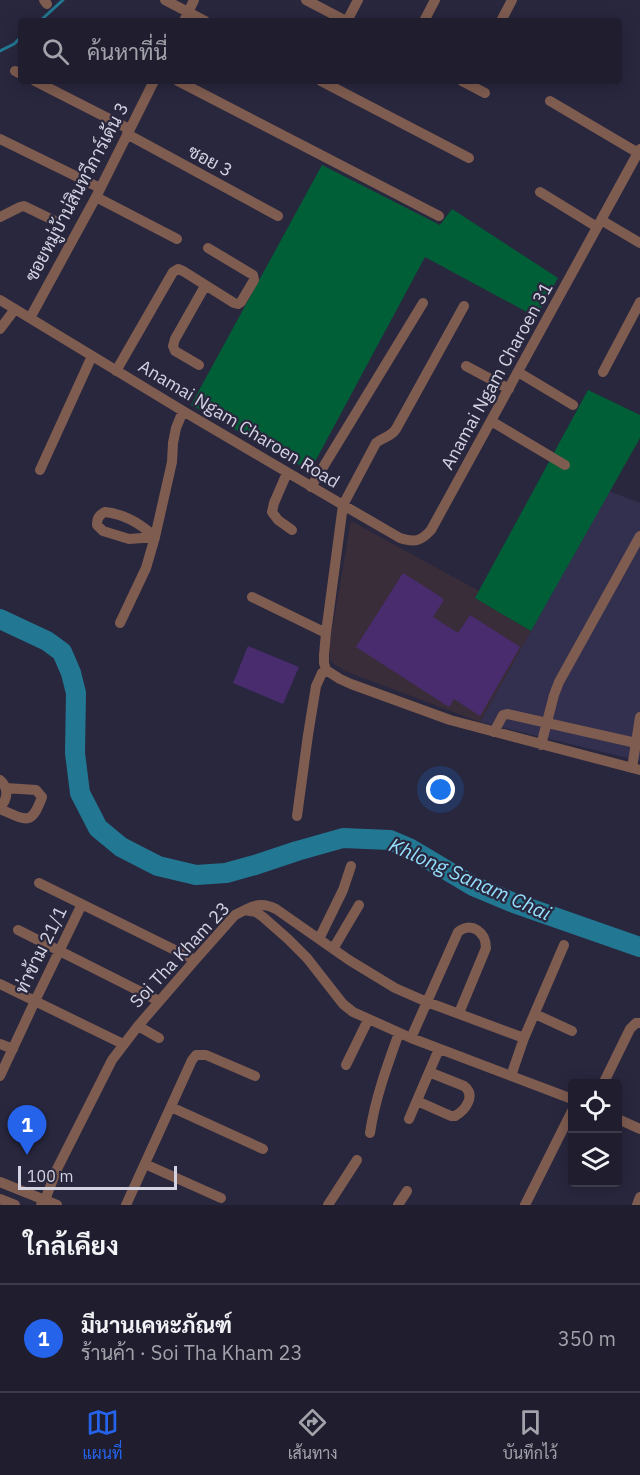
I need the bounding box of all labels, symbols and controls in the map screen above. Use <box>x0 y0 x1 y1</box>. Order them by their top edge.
search box <box>18 18 622 84</box>
icon: search <box>39 35 72 68</box>
text: ค้นหาที่นี่ <box>87 37 167 66</box>
street label: ซอยหมู่บ้าน่สินทวีการ์เด้น 3 <box>19 98 135 286</box>
street label: ซอย 3 <box>184 139 236 182</box>
street label: Anamai Ngam Charoen 31 <box>435 278 558 474</box>
street label: Anamai Ngam Charoen Road <box>135 354 344 493</box>
your location <box>426 775 455 804</box>
water label: Khlong Sanam Chai <box>385 831 556 927</box>
street label: Soi Tha Kham 23 <box>125 897 235 1012</box>
street label: ท่าข้าม 21/1 <box>9 902 72 997</box>
map controls <box>568 1079 622 1187</box>
button: locate <box>568 1079 622 1133</box>
pin: 1 <box>8 1106 46 1155</box>
button: layers <box>568 1133 622 1187</box>
scale bar <box>18 1163 177 1190</box>
text: 100 m <box>27 1166 74 1186</box>
text: ใกล้เคียง <box>24 1228 119 1262</box>
text: มีนานเคหะภัณฑ์ <box>81 1310 232 1339</box>
text: 1 <box>38 1325 50 1352</box>
text: 350 m <box>558 1325 616 1352</box>
text: ร้านค้า · Soi Tha Kham 23 <box>81 1339 302 1366</box>
tab: แผนที่ <box>83 1406 122 1463</box>
tab: เส้นทาง <box>288 1406 338 1463</box>
tab: บันทึกไว้ <box>503 1406 557 1463</box>

